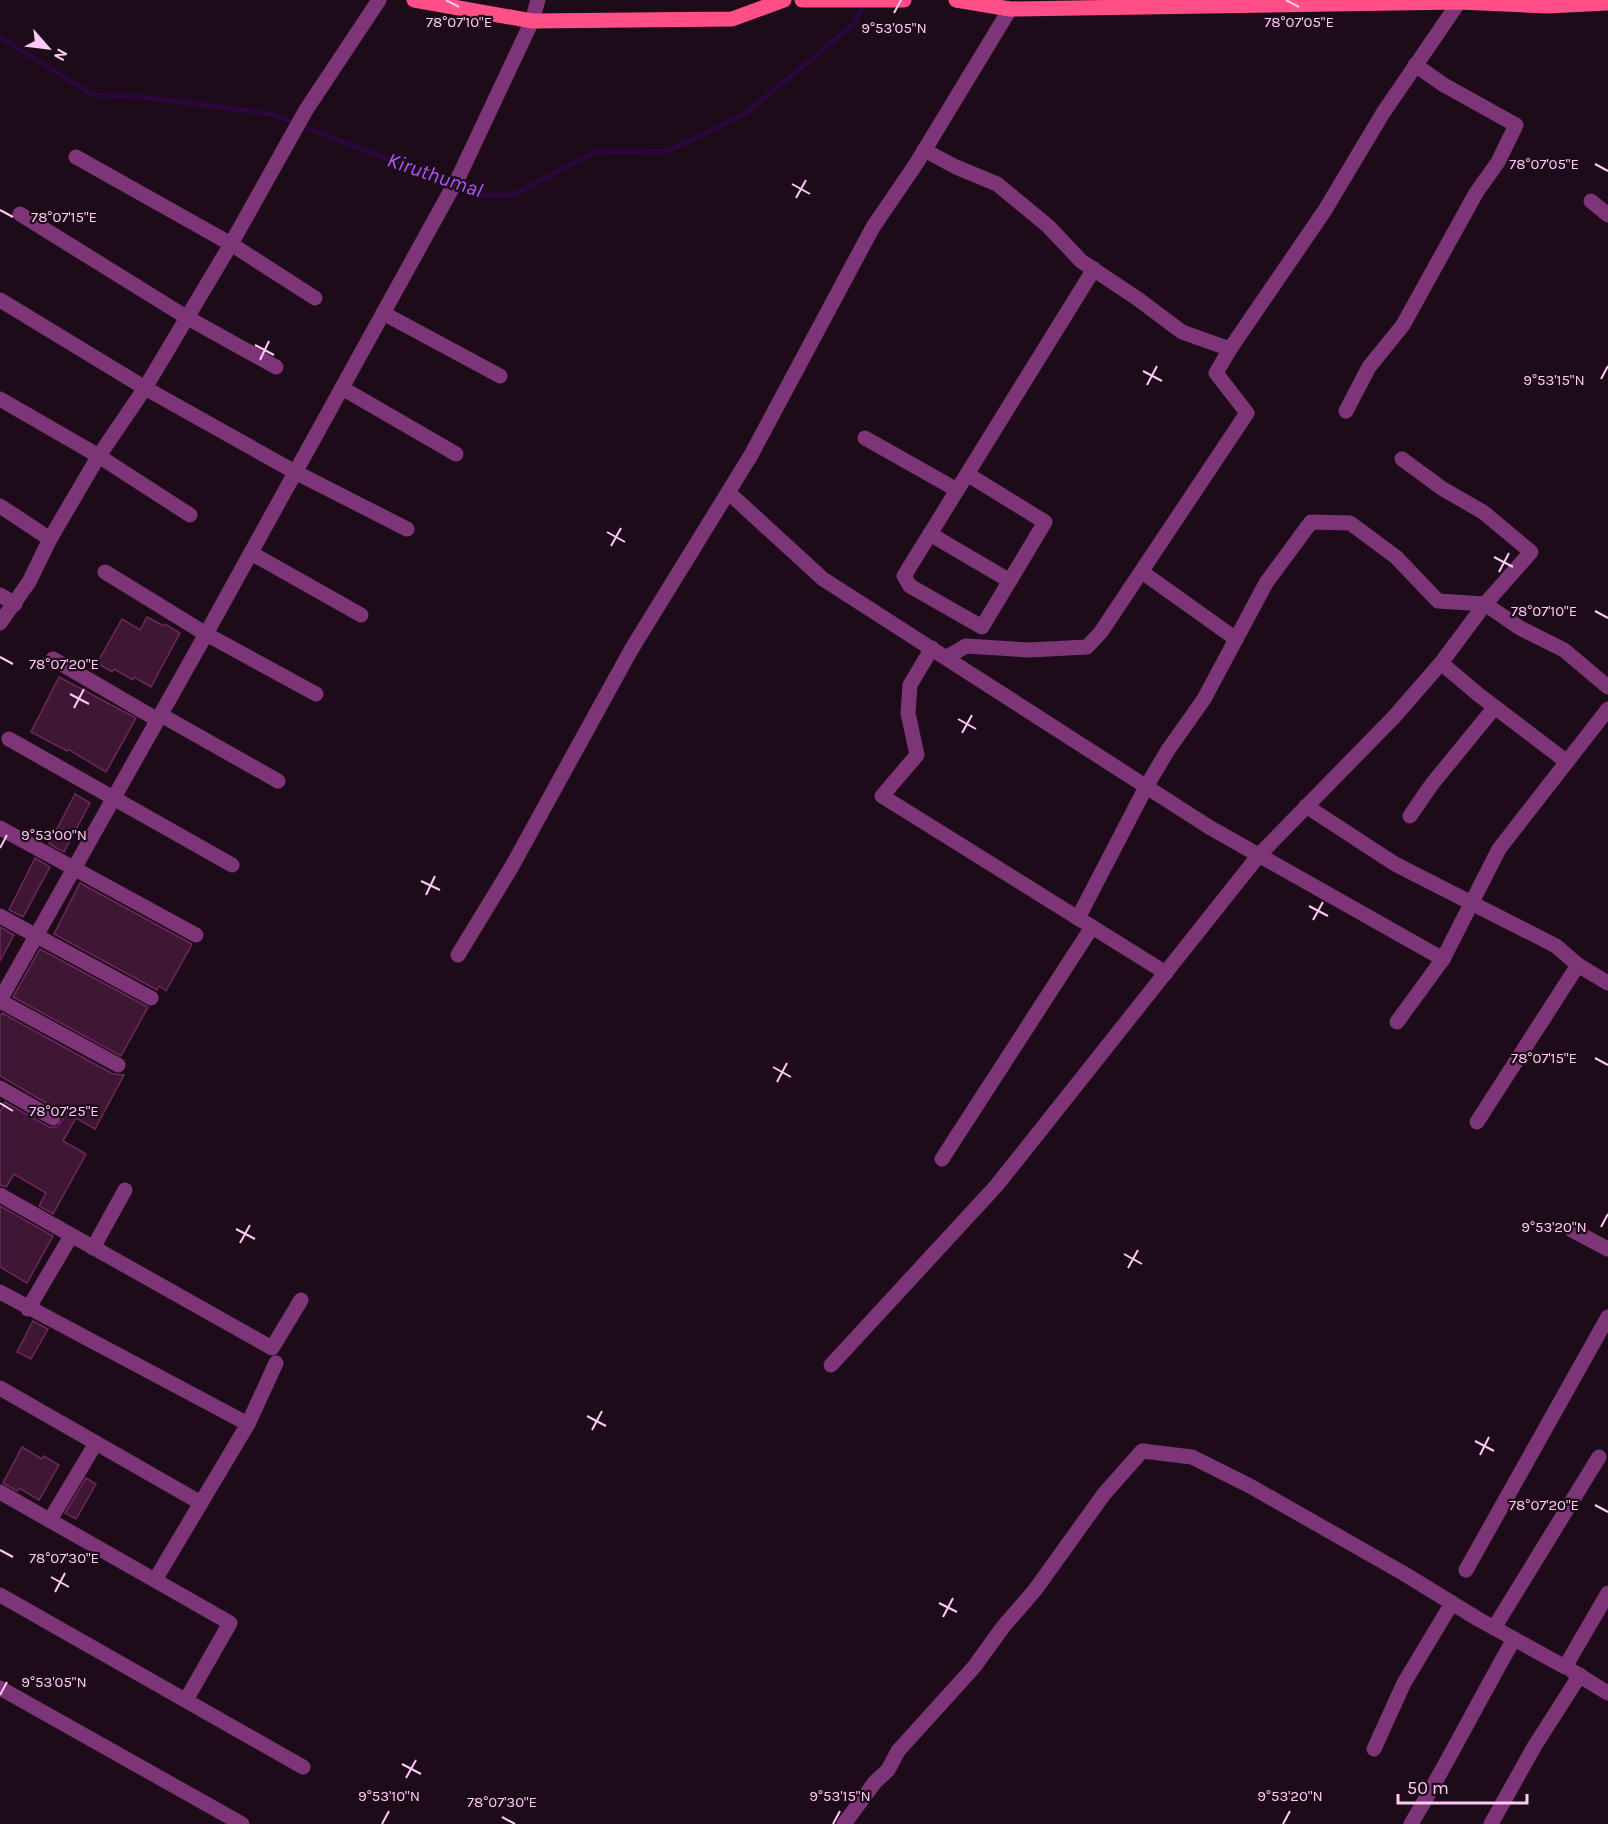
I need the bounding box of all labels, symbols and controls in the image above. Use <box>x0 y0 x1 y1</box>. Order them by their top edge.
text: 78°07'10"E <box>426 13 492 31</box>
text: 78°07'05"E <box>1264 13 1334 31</box>
north arrow <box>18 18 78 78</box>
text: 9°53'05"N <box>861 19 927 37</box>
text: N <box>50 45 72 64</box>
water label: Kiruthumal <box>384 147 486 203</box>
text: 78°07'05"E <box>1509 155 1579 173</box>
text: 78°07'15"E <box>31 208 97 226</box>
text: 9°53'15"N <box>1523 371 1585 389</box>
text: 78°07'10"E <box>1511 602 1577 620</box>
text: 78°07'20"E <box>29 655 99 673</box>
text: 9°53'00"N <box>21 826 87 844</box>
text: 78°07'15"E <box>1511 1049 1577 1067</box>
text: 78°07'25"E <box>29 1102 99 1120</box>
text: 9°53'20"N <box>1521 1218 1587 1236</box>
text: 78°07'20"E <box>1509 1496 1579 1514</box>
text: 78°07'30"E <box>29 1549 99 1567</box>
text: 9°53'05"N <box>21 1673 87 1691</box>
scale bar <box>1398 1767 1527 1805</box>
text: 50 m <box>1407 1777 1449 1799</box>
text: 9°53'10"N <box>358 1787 420 1805</box>
text: 9°53'15"N <box>809 1787 871 1805</box>
text: 9°53'20"N <box>1257 1787 1323 1805</box>
text: 78°07'30"E <box>467 1793 537 1811</box>

